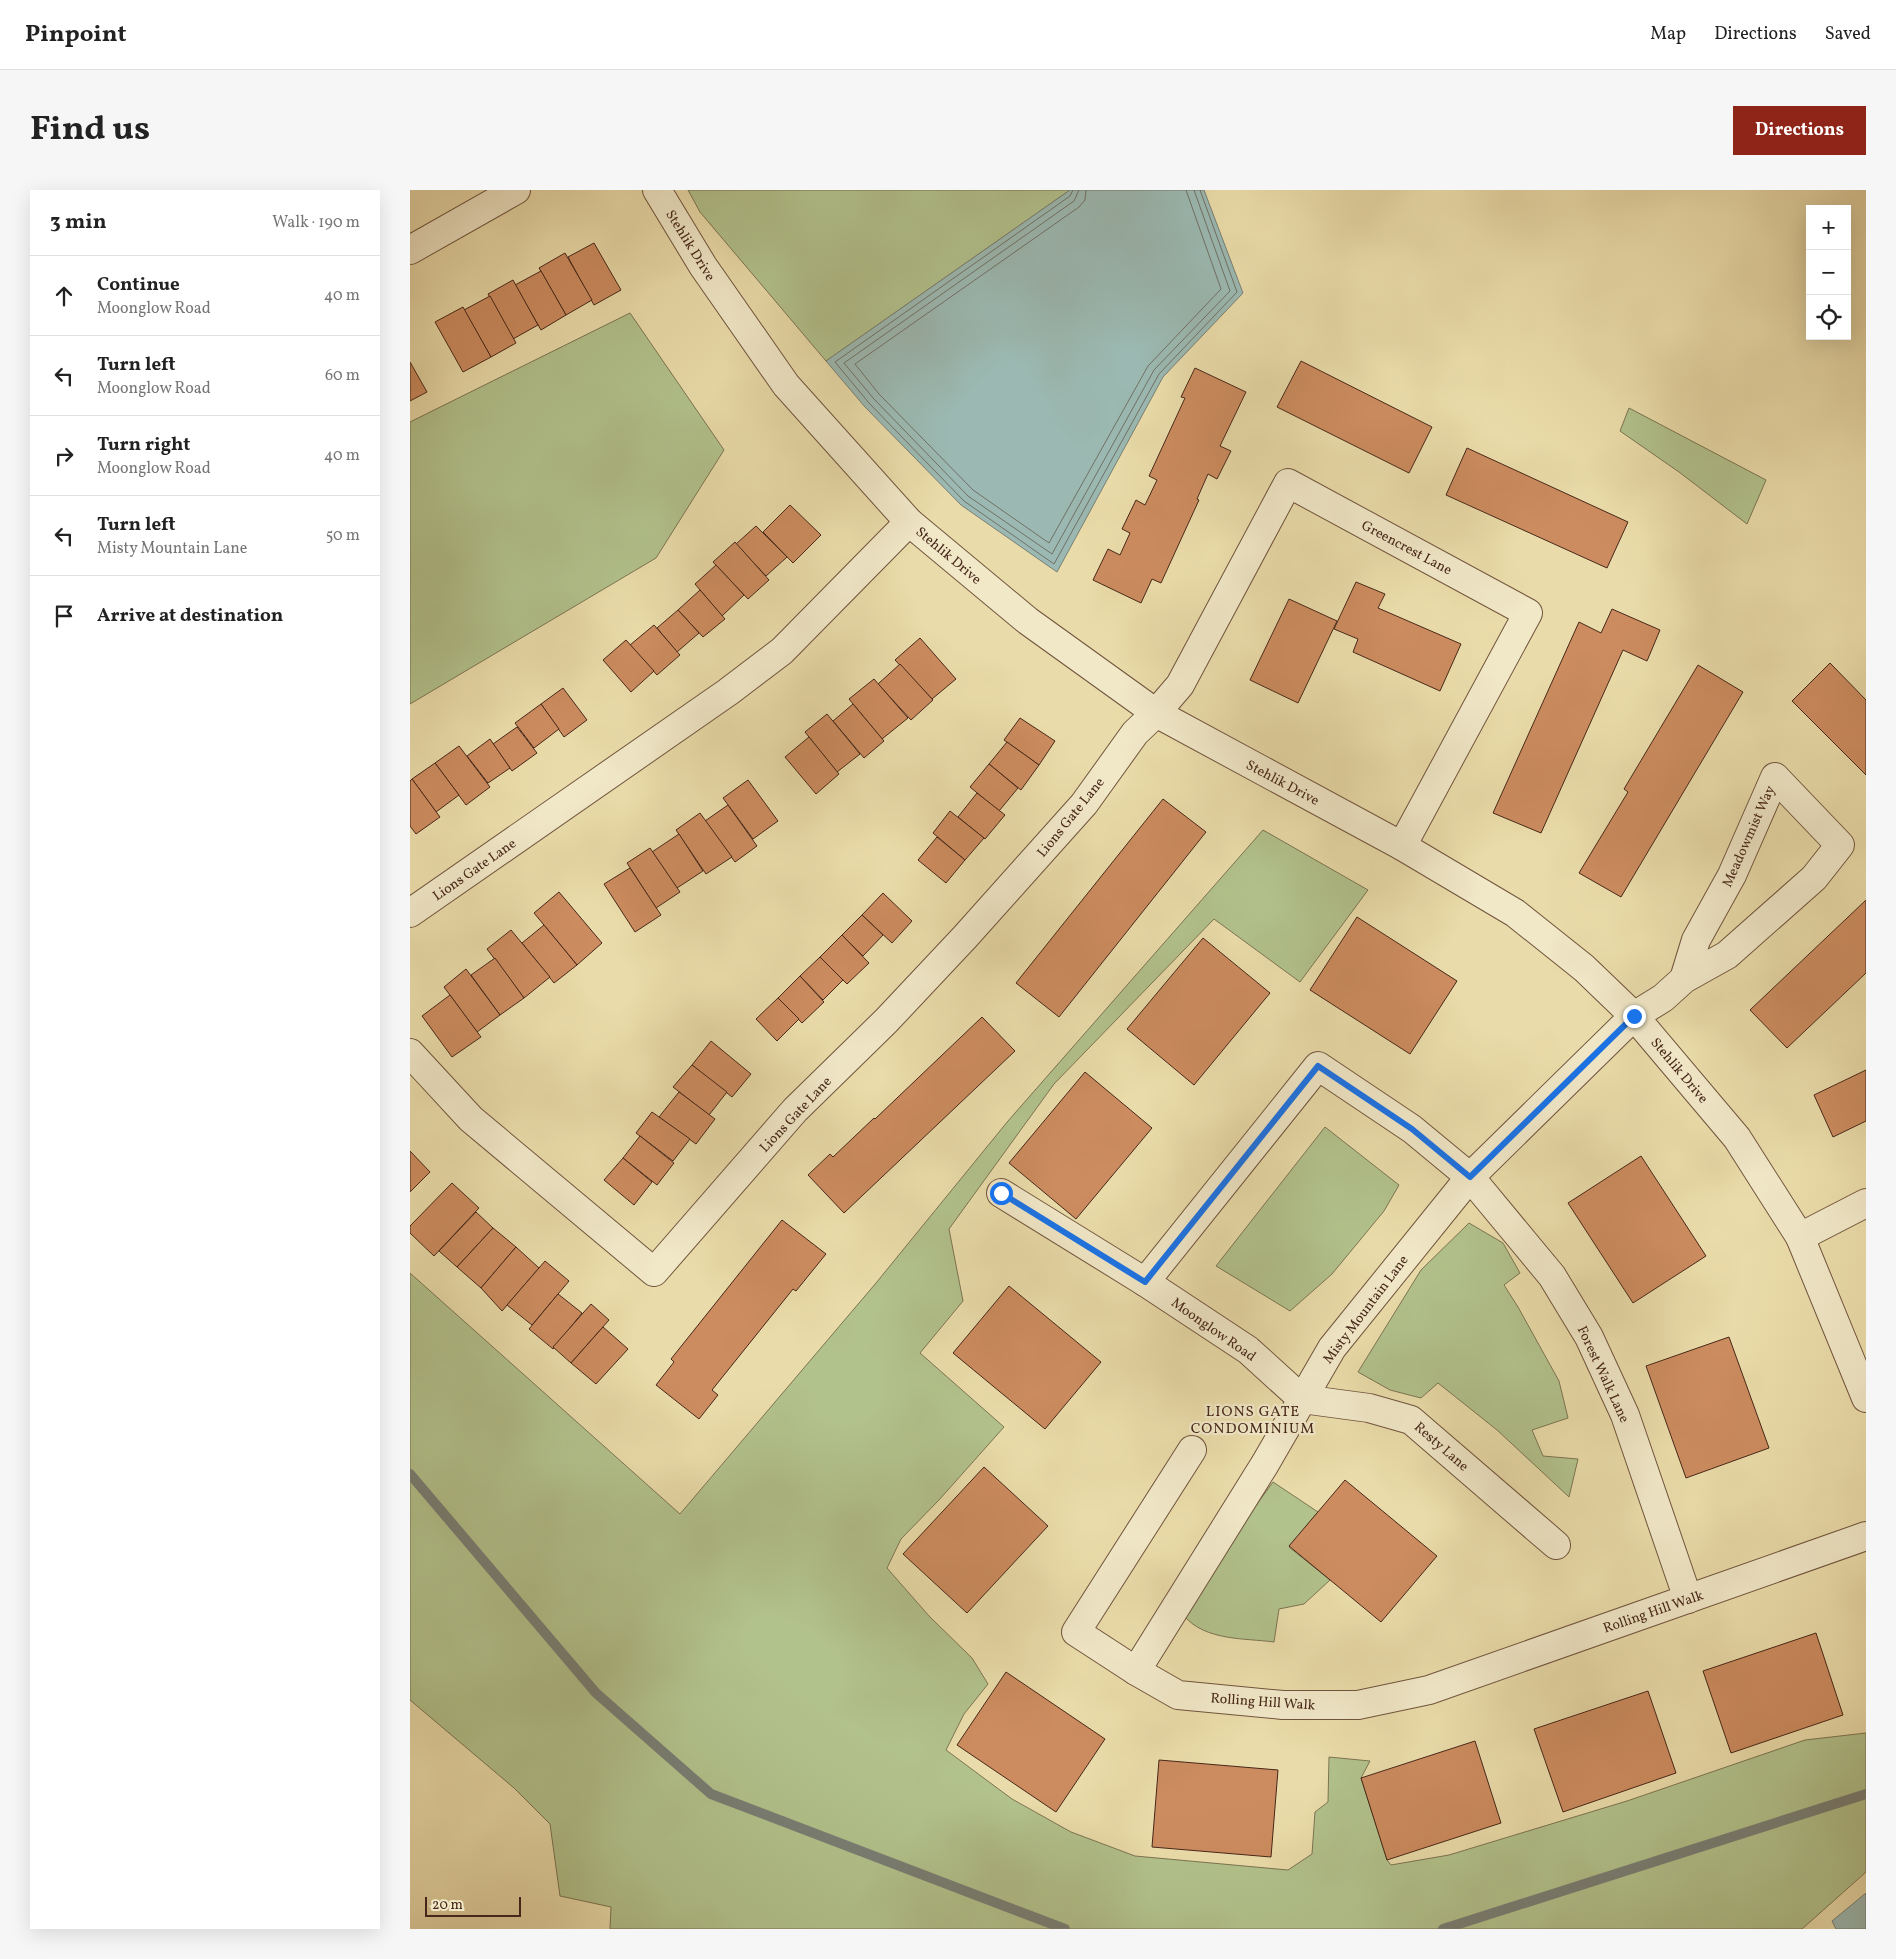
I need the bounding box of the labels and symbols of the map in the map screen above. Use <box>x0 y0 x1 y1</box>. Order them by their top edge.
street label: Stehlik Drive <box>660 207 719 285</box>
street label: Greencrest Lane <box>1358 516 1455 580</box>
street label: Stehlik Drive <box>911 523 985 590</box>
street label: Stehlik Drive <box>1242 756 1323 811</box>
street label: Lions Gate Lane <box>1033 774 1110 862</box>
street label: Meadowmist Way <box>1718 782 1780 890</box>
street label: Lions Gate Lane <box>429 834 521 906</box>
route end <box>1623 1005 1646 1028</box>
street label: Stehlik Drive <box>1646 1034 1712 1108</box>
street label: Lions Gate Lane <box>756 1073 837 1157</box>
route start <box>990 1182 1013 1205</box>
street label: Misty Mountain Lane <box>1319 1251 1414 1368</box>
street label: Moonglow Road <box>1167 1294 1259 1367</box>
street label: Forest Walk Lane <box>1572 1323 1634 1426</box>
district label: LIONS GATE CONDOMINIUM <box>1191 1402 1315 1440</box>
street label: Resty Lane <box>1410 1418 1473 1476</box>
street label: Rolling Hill Walk <box>1601 1586 1706 1638</box>
street label: Rolling Hill Walk <box>1210 1689 1316 1716</box>
scale bar <box>425 1894 521 1917</box>

